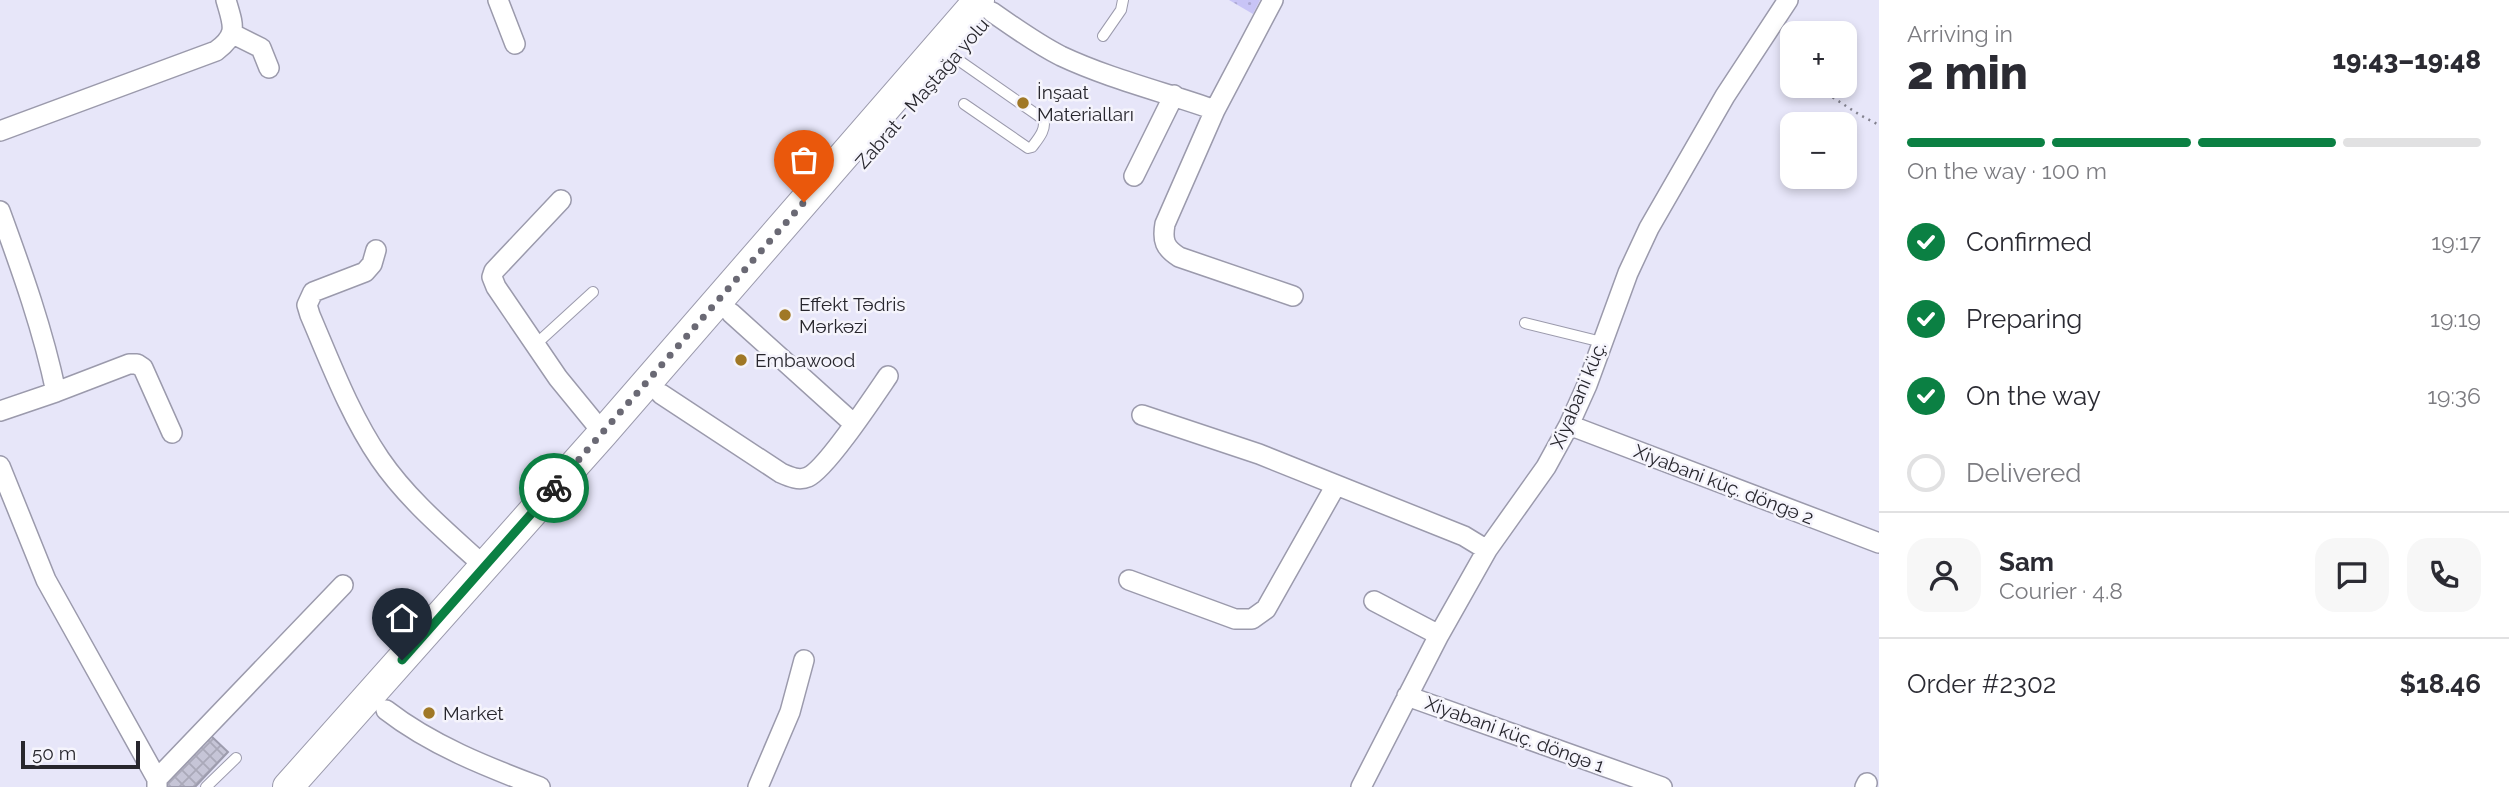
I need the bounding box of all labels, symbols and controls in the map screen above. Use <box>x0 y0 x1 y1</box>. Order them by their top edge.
street label: Zabrat - Maştağa yolu <box>851 13 993 173</box>
text: Arriving in <box>1907 20 2013 47</box>
map controls <box>1780 21 1857 189</box>
button: + <box>1780 21 1857 98</box>
text: 19:43–19:48 <box>2333 45 2481 75</box>
text: 2 min <box>1907 46 2028 100</box>
place label: İnşaat Materialları <box>1037 81 1134 125</box>
marker: İnşaat Materialları <box>1015 95 1031 111</box>
button: − <box>1780 112 1857 189</box>
pin <box>774 130 834 202</box>
icon: bag <box>785 141 823 179</box>
text: On the way · 100 m <box>1907 157 2107 184</box>
icon: check <box>1907 223 1945 261</box>
text: Confirmed <box>1966 227 2092 257</box>
text: 19:17 <box>2431 228 2481 255</box>
place label: Effekt Tədris Mərkəzi <box>799 293 906 337</box>
icon: check <box>1907 300 1945 338</box>
text: Preparing <box>1966 304 2082 334</box>
text: 19:19 <box>2430 305 2481 332</box>
marker: Effekt Tədris Mərkəzi <box>777 307 793 323</box>
street label: Xiyabani küç. <box>1546 338 1610 452</box>
place label: Embawood <box>755 349 855 371</box>
marker: Embawood <box>733 352 749 368</box>
icon: check <box>1907 377 1945 415</box>
text: On the way <box>1966 381 2101 411</box>
text: 19:36 <box>2427 382 2481 409</box>
street label: Xiyabani küç. döngə 2 <box>1631 440 1817 528</box>
courier <box>519 453 589 523</box>
text: Delivered <box>1966 458 2081 488</box>
icon: bike <box>535 469 573 507</box>
button: person <box>1907 538 1981 612</box>
button: chat <box>2315 538 2389 612</box>
button: phone <box>2407 538 2481 612</box>
text: Sam <box>1999 547 2054 577</box>
text: Courier · 4.8 <box>1999 577 2123 604</box>
pin <box>372 588 432 660</box>
icon: home <box>383 599 421 637</box>
text: Order #2302 <box>1907 669 2056 699</box>
text: $18.46 <box>2399 669 2481 699</box>
street label: Xiyabani küç. döngə 1 <box>1422 691 1608 777</box>
place label: Market <box>443 702 504 724</box>
marker: Market <box>421 705 437 721</box>
scale bar <box>21 738 140 770</box>
text: 50 m <box>32 742 76 764</box>

